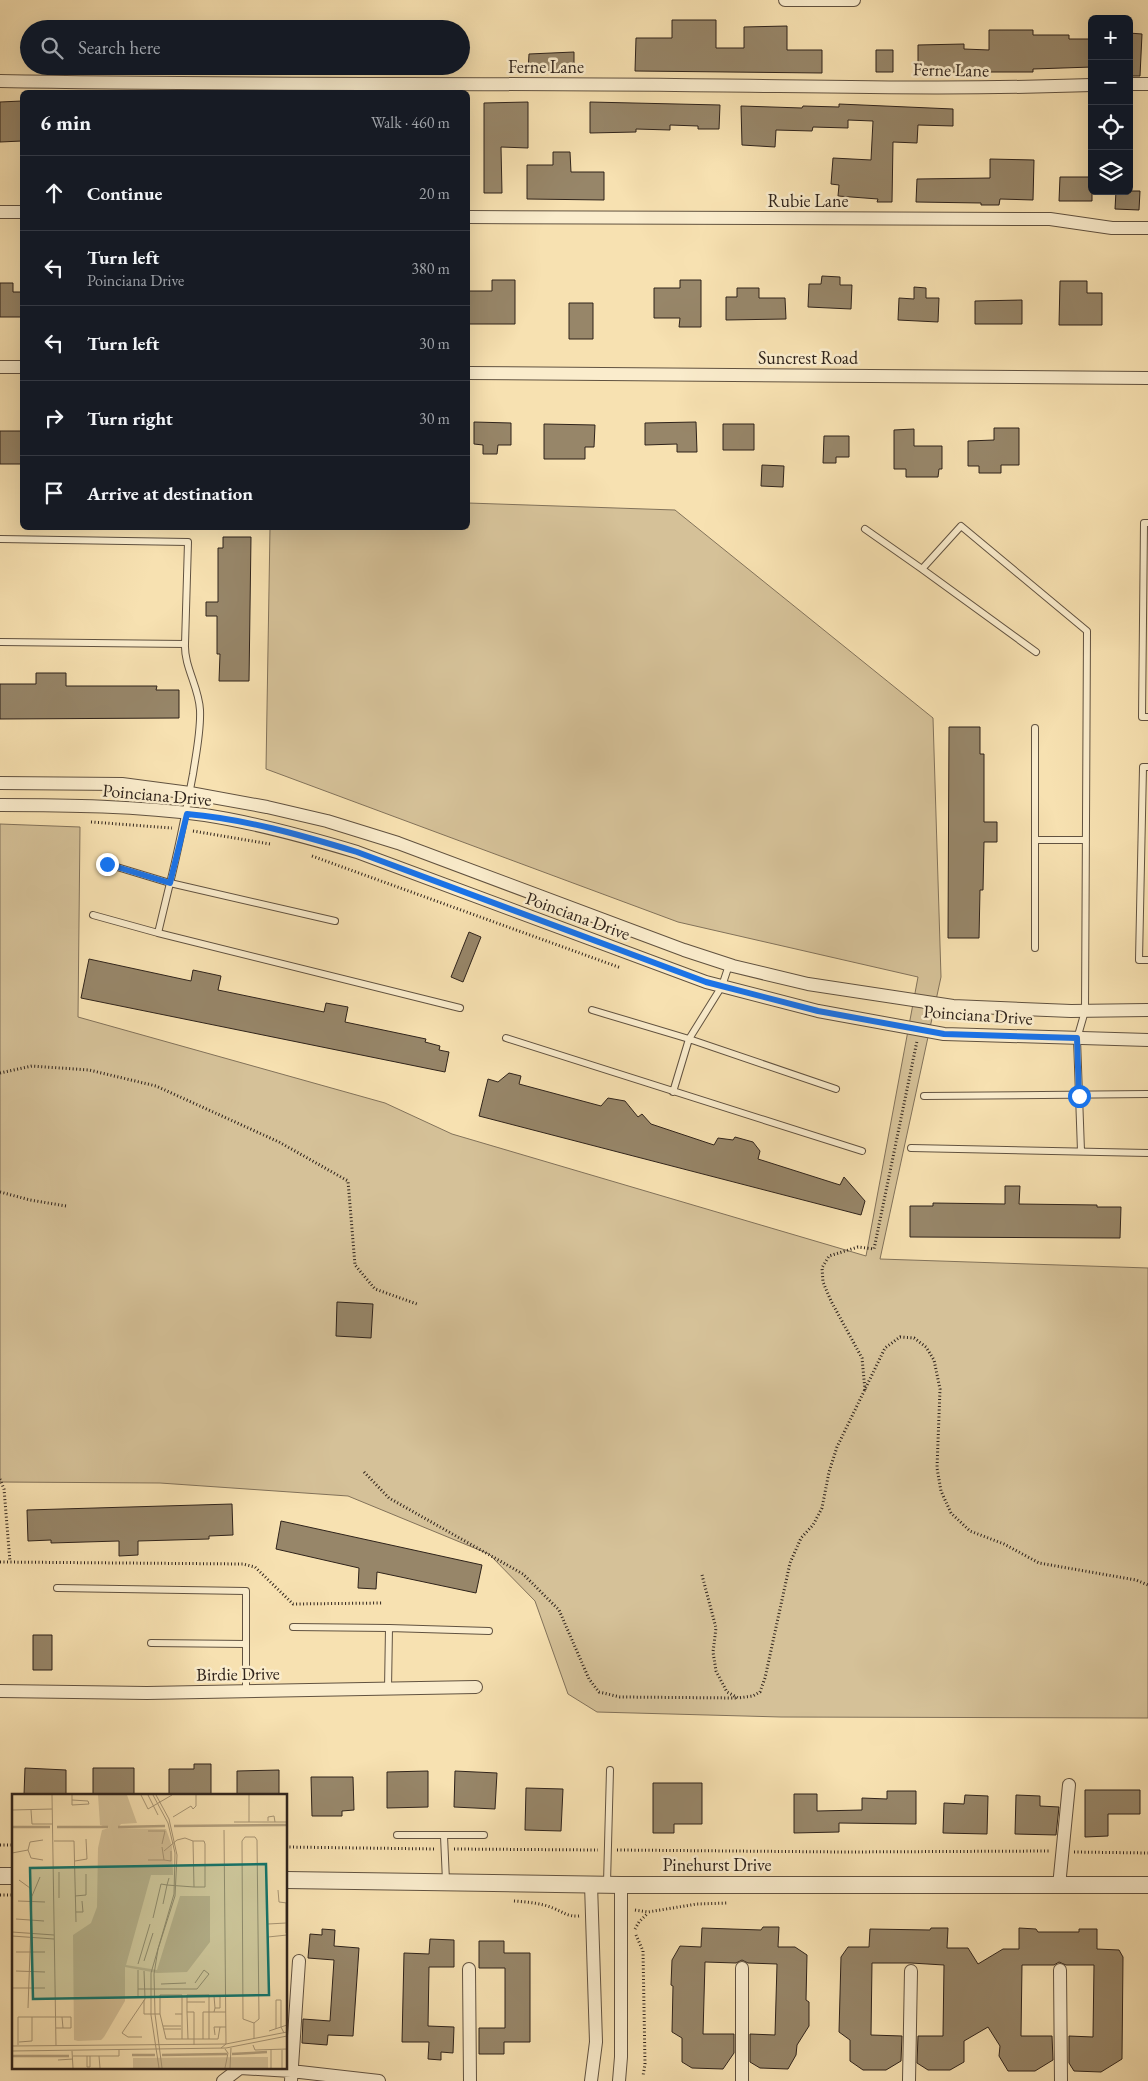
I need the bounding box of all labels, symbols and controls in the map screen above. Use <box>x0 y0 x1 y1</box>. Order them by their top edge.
map controls <box>1088 15 1133 195</box>
button: + <box>1088 15 1133 60</box>
search box <box>20 20 470 75</box>
icon: search <box>38 34 66 62</box>
text: Search here <box>78 35 160 60</box>
street label: Ferne Lane <box>508 55 584 78</box>
street label: Ferne Lane <box>913 57 989 82</box>
button: − <box>1088 60 1133 105</box>
button: locate <box>1088 105 1133 150</box>
text: 6 min <box>40 109 91 136</box>
text: Walk · 460 m <box>371 112 450 133</box>
button: layers <box>1088 150 1133 195</box>
icon: ahead <box>40 179 68 207</box>
text: Continue <box>87 181 162 206</box>
text: 20 m <box>419 183 450 204</box>
street label: Rubie Lane <box>768 189 848 212</box>
text: Turn left <box>87 245 159 270</box>
icon: left <box>40 254 68 282</box>
text: 380 m <box>411 258 450 279</box>
text: Poinciana Drive <box>87 270 184 291</box>
icon: left <box>40 329 68 357</box>
text: Turn left <box>87 331 159 356</box>
text: 30 m <box>419 333 450 354</box>
street label: Suncrest Road <box>758 346 859 369</box>
icon: right <box>40 404 68 432</box>
text: Turn right <box>87 406 173 431</box>
text: 30 m <box>419 408 450 429</box>
icon: arrive <box>40 479 68 507</box>
text: Arrive at destination <box>87 481 253 506</box>
street label: Poinciana Drive <box>101 778 213 811</box>
route end <box>96 853 119 876</box>
street label: Poinciana Drive <box>523 886 634 945</box>
street label: Poinciana Drive <box>923 999 1033 1030</box>
route start <box>1068 1085 1091 1108</box>
street label: Birdie Drive <box>196 1661 280 1686</box>
inset map <box>12 1794 288 2068</box>
street label: Pinehurst Drive <box>662 1853 772 1876</box>

